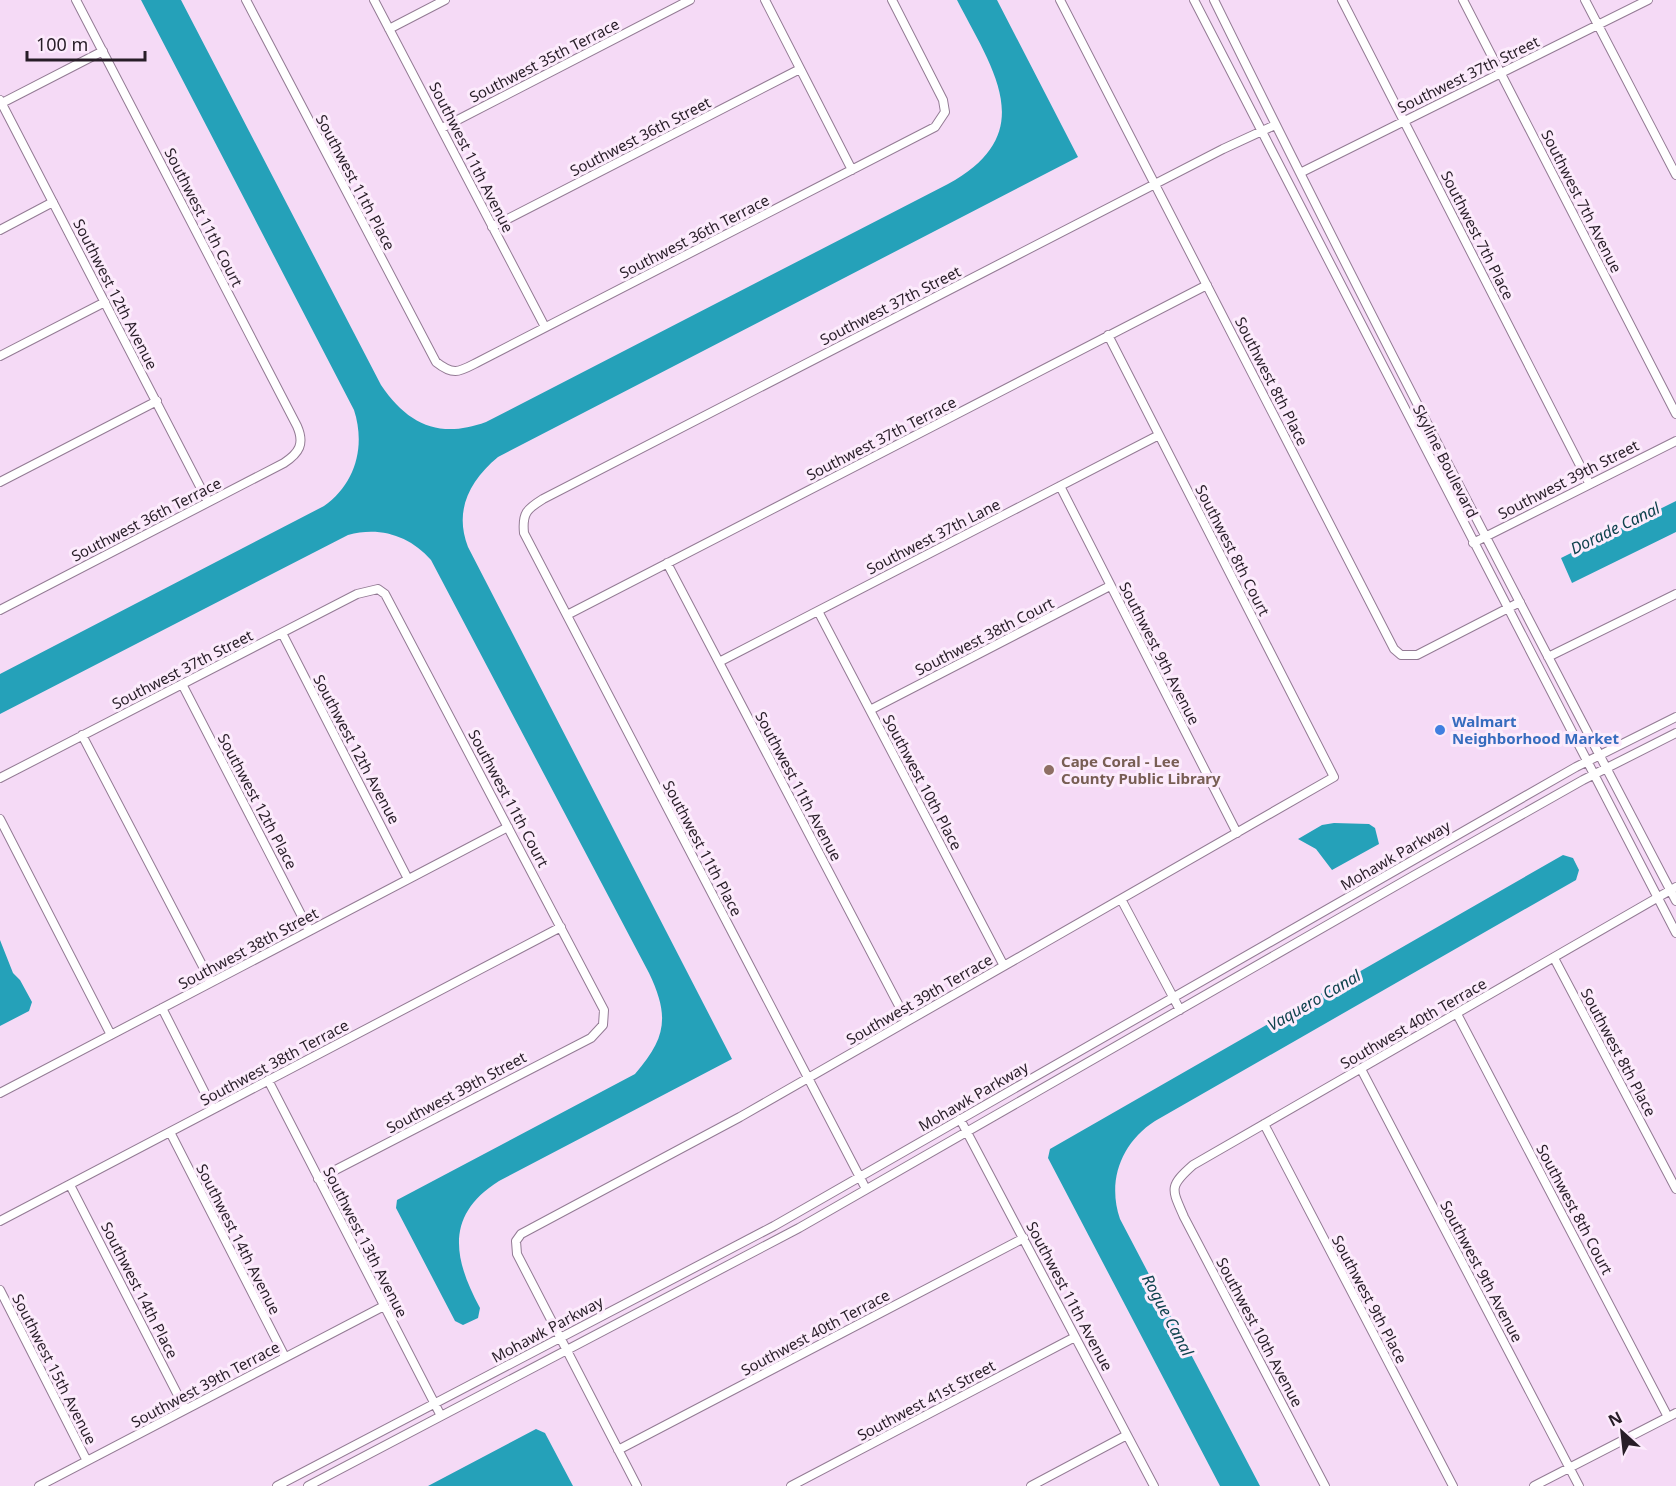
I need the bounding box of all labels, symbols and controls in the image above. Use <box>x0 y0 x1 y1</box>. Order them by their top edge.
street label: Southwest 35th Terrace <box>466 13 622 107</box>
scale bar <box>27 24 146 62</box>
street label: Southwest 37th Street <box>1394 31 1543 117</box>
text: 100 m <box>36 32 88 56</box>
street label: Southwest 11th Avenue <box>425 78 519 236</box>
street label: Southwest 36th Street <box>566 91 714 180</box>
street label: Southwest 11th Place <box>312 111 400 253</box>
street label: Southwest 7th Avenue <box>1537 126 1627 276</box>
street label: Southwest 11th Court <box>160 144 248 290</box>
street label: Southwest 7th Place <box>1437 167 1519 303</box>
street label: Southwest 36th Terrace <box>616 189 772 283</box>
street label: Southwest 12th Avenue <box>69 215 163 373</box>
street label: Southwest 37th Street <box>816 260 964 349</box>
street label: Southwest 8th Place <box>1231 313 1313 449</box>
street label: Southwest 37th Terrace <box>803 391 959 485</box>
street label: Skyline Boulevard <box>1409 401 1483 521</box>
street label: Southwest 39th Street <box>1494 434 1642 523</box>
street label: Southwest 36th Terrace <box>68 472 224 566</box>
street label: Southwest 8th Court <box>1191 481 1275 619</box>
street label: Southwest 37th Lane <box>863 494 1003 578</box>
water label: Dorade Canal <box>1567 496 1664 559</box>
street label: Southwest 9th Avenue <box>1115 578 1205 728</box>
street label: Southwest 38th Court <box>911 592 1057 680</box>
street label: Southwest 37th Street <box>108 624 256 713</box>
street label: Southwest 12th Avenue <box>309 671 405 827</box>
street label: Southwest 11th Avenue <box>751 708 847 864</box>
street label: Southwest 10th Place <box>879 711 967 853</box>
place label: Walmart Neighborhood Market <box>1452 711 1619 748</box>
marker: Walmart Neighborhood Market <box>1433 723 1447 737</box>
street label: Southwest 11th Court <box>464 726 554 871</box>
street label: Southwest 12th Place <box>214 730 302 872</box>
place label: Cape Coral - Lee County Public Library <box>1061 751 1221 788</box>
marker: Cape Coral - Lee County Public Library <box>1042 763 1056 777</box>
street label: Southwest 11th Place <box>659 777 747 919</box>
street label: Mohawk Parkway <box>1336 815 1454 895</box>
street label: Southwest 38th Street <box>175 902 322 993</box>
street label: Southwest 39th Terrace <box>842 949 996 1049</box>
water label: Vaquero Canal <box>1263 964 1365 1036</box>
street label: Southwest 40th Terrace <box>1336 973 1490 1073</box>
street label: Southwest 8th Place <box>1577 985 1661 1119</box>
street label: Southwest 38th Terrace <box>196 1014 352 1110</box>
street label: Southwest 39th Street <box>383 1046 530 1137</box>
street label: Mohawk Parkway <box>914 1056 1032 1136</box>
street label: Southwest 8th Court <box>1532 1140 1618 1278</box>
street label: Southwest 14th Avenue <box>192 1160 286 1318</box>
street label: Southwest 13th Avenue <box>319 1163 413 1321</box>
street label: Southwest 9th Avenue <box>1436 1197 1528 1345</box>
street label: Southwest 14th Place <box>97 1218 183 1362</box>
street label: Southwest 11th Avenue <box>1022 1218 1118 1374</box>
street label: Southwest 9th Place <box>1328 1232 1412 1366</box>
street label: Southwest 10th Avenue <box>1212 1254 1308 1410</box>
water label: Rogue Canal <box>1137 1270 1199 1361</box>
street label: Southwest 40th Terrace <box>737 1284 893 1380</box>
street label: Southwest 15th Avenue <box>8 1290 102 1448</box>
street label: Mohawk Parkway <box>488 1291 607 1367</box>
street label: Southwest 39th Terrace <box>127 1336 283 1432</box>
street label: Southwest 41st Street <box>854 1355 999 1445</box>
north arrow <box>1592 1402 1652 1462</box>
text: N <box>1604 1406 1626 1431</box>

